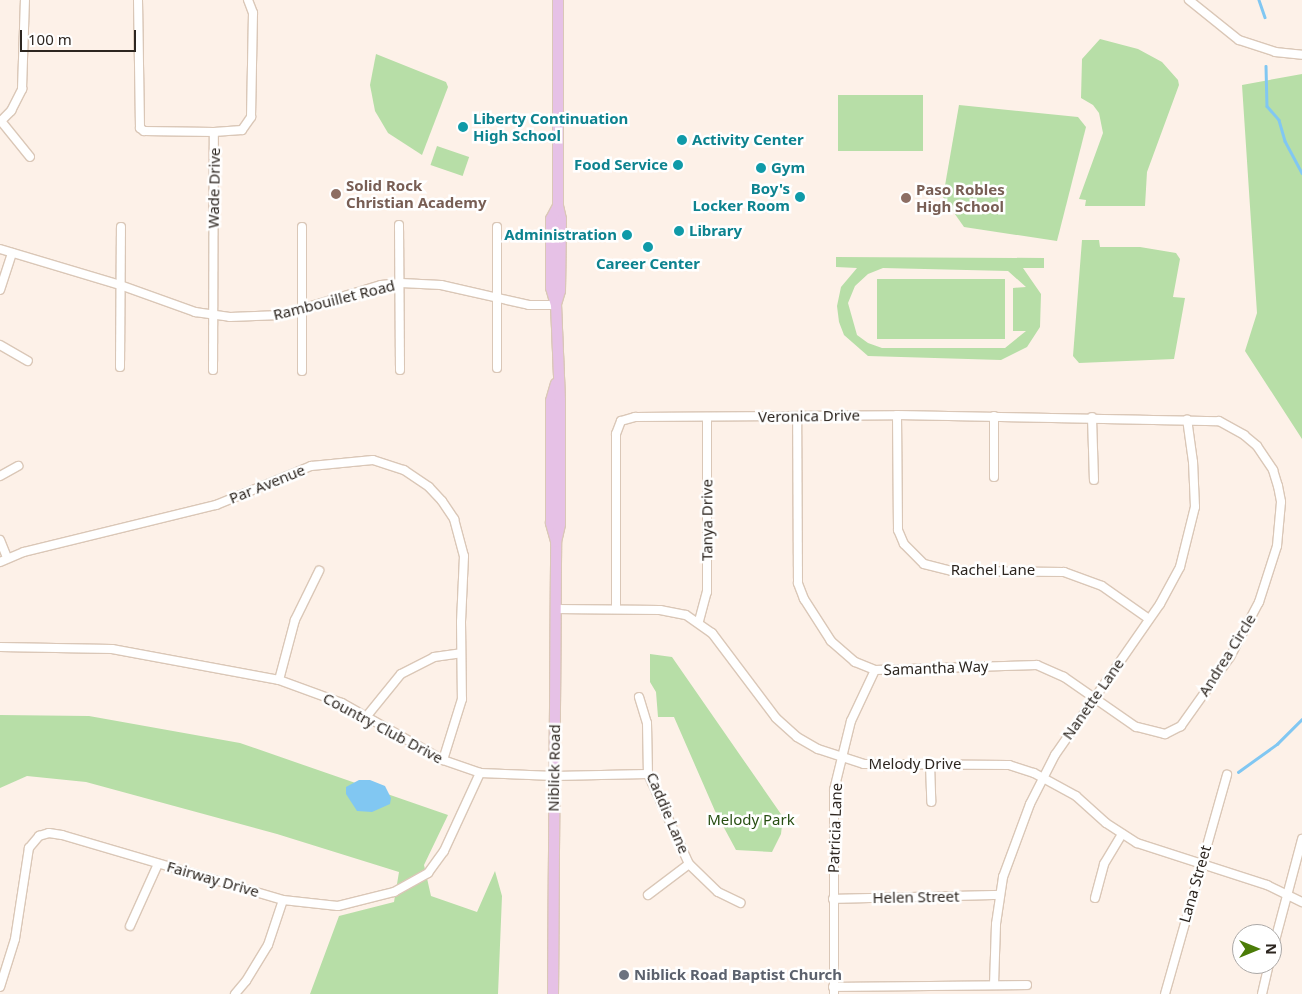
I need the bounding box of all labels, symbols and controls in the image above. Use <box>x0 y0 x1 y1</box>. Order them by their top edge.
scale bar <box>22 20 139 52</box>
text: 100 m <box>28 29 72 49</box>
place label: Liberty Continuation High School <box>473 109 628 144</box>
marker: Liberty Continuation High School <box>457 121 469 133</box>
place label: Activity Center <box>692 131 804 149</box>
marker: Activity Center <box>676 134 688 146</box>
street label: Wade Drive <box>204 147 224 229</box>
place label: Food Service <box>574 156 668 174</box>
marker: Food Service <box>672 159 684 171</box>
place label: Gym <box>771 159 805 177</box>
marker: Gym <box>755 162 767 174</box>
place label: Solid Rock Christian Academy <box>346 176 486 211</box>
place label: Boy's Locker Room <box>692 179 790 214</box>
place label: Paso Robles High School <box>916 180 1005 215</box>
marker: Solid Rock Christian Academy <box>330 188 342 200</box>
marker: Boy's Locker Room <box>794 191 806 203</box>
marker: Paso Robles High School <box>900 192 912 204</box>
place label: Library <box>689 222 742 240</box>
marker: Library <box>673 225 685 237</box>
place label: Administration <box>504 226 617 244</box>
marker: Administration <box>621 229 633 241</box>
marker: Career Center <box>642 241 654 253</box>
place label: Career Center <box>596 255 700 273</box>
street label: Rambouillet Road <box>271 276 397 324</box>
street label: Veronica Drive <box>758 406 860 426</box>
street label: Par Avenue <box>226 461 308 507</box>
street label: Tanya Drive <box>698 479 716 561</box>
street label: Rachel Lane <box>951 561 1035 579</box>
street label: Andrea Circle <box>1195 611 1259 699</box>
street label: Nanette Lane <box>1058 655 1128 743</box>
street label: Samantha Way <box>883 657 989 679</box>
street label: Country Club Drive <box>320 689 446 767</box>
street label: Niblick Road <box>544 724 564 812</box>
street label: Melody Drive <box>869 755 961 773</box>
street label: Caddie Lane <box>643 770 693 856</box>
street label: Patricia Lane <box>824 783 846 873</box>
park label: Melody Park <box>707 811 795 829</box>
street label: Lana Street <box>1175 843 1215 925</box>
street label: Fairway Drive <box>165 857 261 901</box>
street label: Helen Street <box>872 887 960 907</box>
north arrow <box>1232 924 1282 974</box>
text: N <box>1262 943 1281 955</box>
place label: Niblick Road Baptist Church <box>634 966 842 984</box>
marker: Niblick Road Baptist Church <box>618 969 630 981</box>

